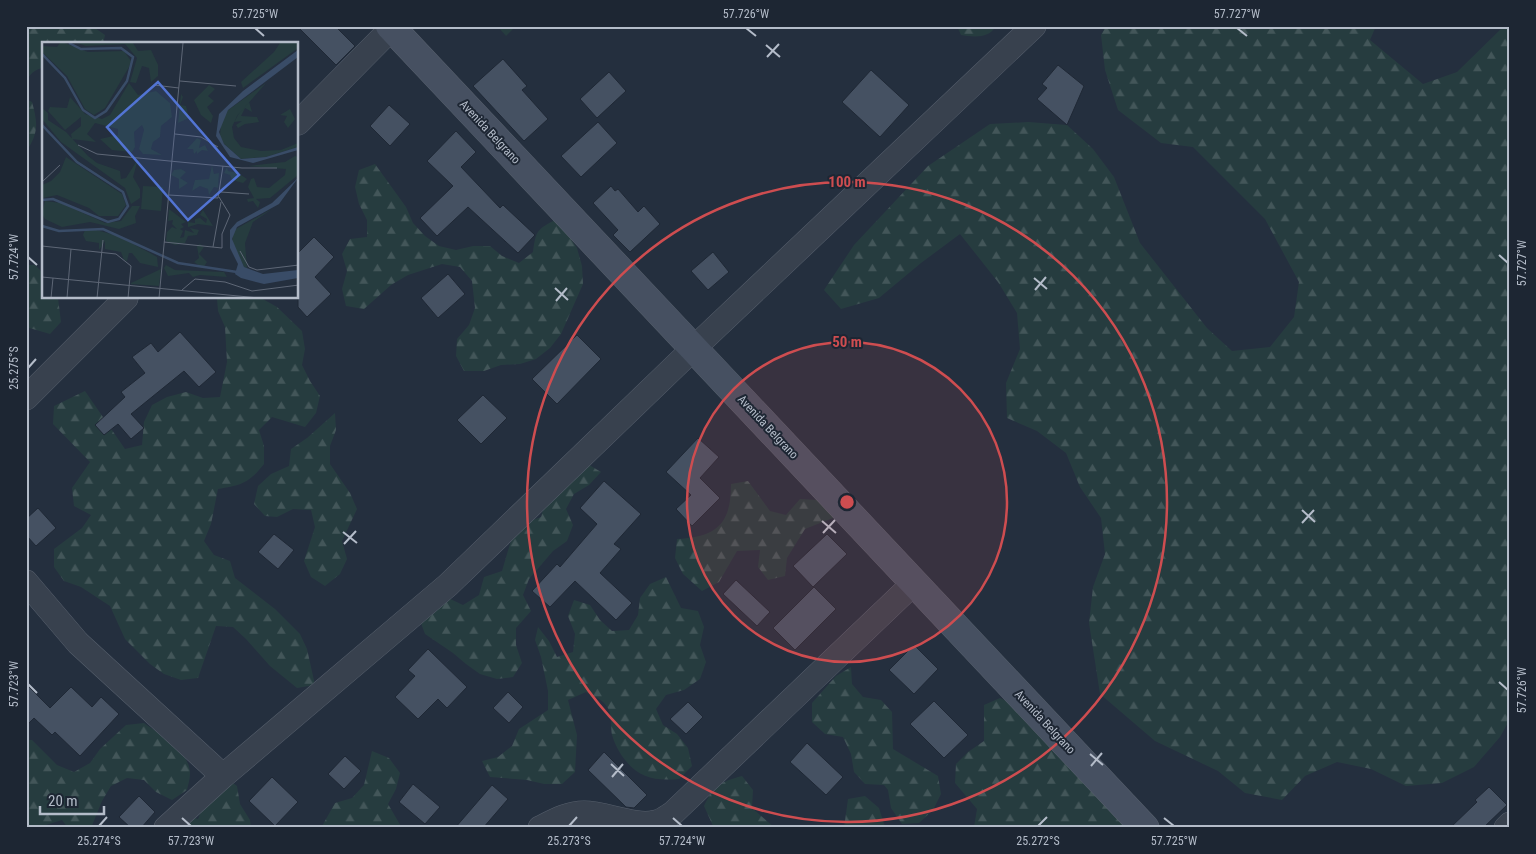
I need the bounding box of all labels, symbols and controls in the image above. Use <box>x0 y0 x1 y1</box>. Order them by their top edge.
text: 57.725°W <box>232 7 278 21</box>
text: 57.726°W <box>723 7 769 21</box>
text: 57.727°W <box>1214 7 1260 21</box>
inset map <box>42 42 299 299</box>
street label: Avenida Belgrano <box>457 97 523 167</box>
text: 100 m <box>828 173 866 191</box>
text: 57.724°W <box>7 234 21 280</box>
text: 57.727°W <box>1515 240 1529 286</box>
text: 50 m <box>832 333 862 351</box>
text: 25.275°S <box>7 346 21 390</box>
street label: Avenida Belgrano <box>735 392 801 462</box>
centre of rings <box>838 493 856 511</box>
text: 57.723°W <box>7 661 21 707</box>
text: 57.726°W <box>1515 667 1529 713</box>
street label: Avenida Belgrano <box>1012 687 1078 757</box>
scale bar <box>40 784 104 816</box>
text: 20 m <box>48 792 78 810</box>
text: 25.274°S <box>77 834 121 848</box>
text: 57.723°W <box>168 834 214 848</box>
text: 25.273°S <box>547 834 591 848</box>
text: 57.724°W <box>659 834 705 848</box>
text: 25.272°S <box>1016 834 1060 848</box>
text: 57.725°W <box>1151 834 1197 848</box>

